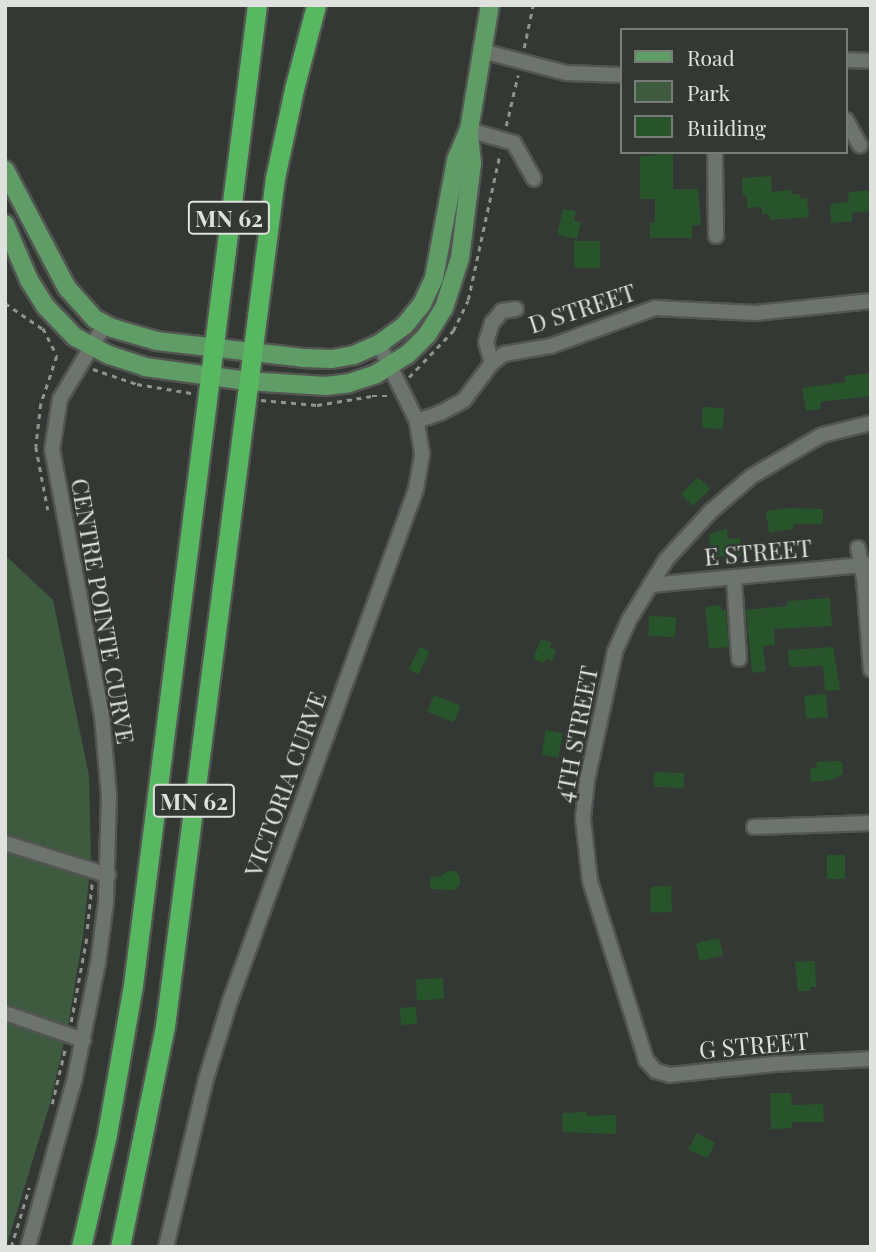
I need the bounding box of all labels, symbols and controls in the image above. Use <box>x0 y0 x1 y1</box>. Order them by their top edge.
legend <box>620 28 848 154</box>
text: Road <box>687 43 735 71</box>
text: Park <box>687 78 730 106</box>
text: Building <box>687 113 766 141</box>
road number: MN 62 <box>187 198 271 238</box>
street label: D STREET <box>525 277 639 339</box>
street label: CENTRE POINTE CURVE <box>65 476 141 746</box>
street label: E STREET <box>703 533 813 571</box>
street label: 4TH STREET <box>549 663 603 805</box>
street label: VICTORIA CURVE <box>238 688 332 880</box>
road number: MN 62 <box>152 782 236 820</box>
street label: G STREET <box>698 1026 810 1064</box>

